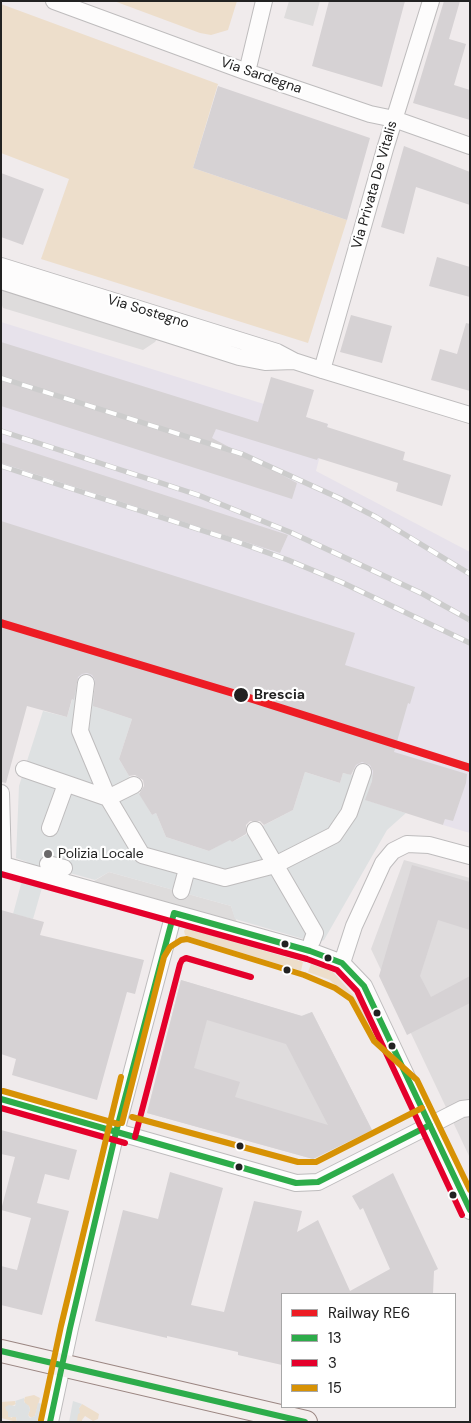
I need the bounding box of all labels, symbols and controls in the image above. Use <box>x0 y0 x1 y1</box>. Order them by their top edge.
street label: Via Sardegna <box>218 54 304 98</box>
street label: Via Privata De Vitalis <box>349 119 401 251</box>
street label: Via Sostegno <box>105 292 191 332</box>
marker: Brescia <box>232 686 250 704</box>
place label: Brescia <box>254 687 305 703</box>
place label: Polizia Locale <box>58 846 144 862</box>
marker: Polizia Locale <box>42 848 54 860</box>
unlabelled marker <box>280 939 290 949</box>
unlabelled marker <box>323 953 333 963</box>
unlabelled marker <box>282 965 292 975</box>
unlabelled marker <box>372 1008 382 1018</box>
unlabelled marker <box>387 1041 397 1051</box>
unlabelled marker <box>235 1141 245 1151</box>
unlabelled marker <box>234 1162 244 1172</box>
unlabelled marker <box>448 1190 458 1200</box>
legend <box>281 1293 456 1408</box>
text: Railway RE6 <box>328 1303 410 1323</box>
text: 13 <box>328 1328 342 1348</box>
text: 3 <box>328 1353 337 1373</box>
text: 15 <box>328 1378 342 1398</box>

